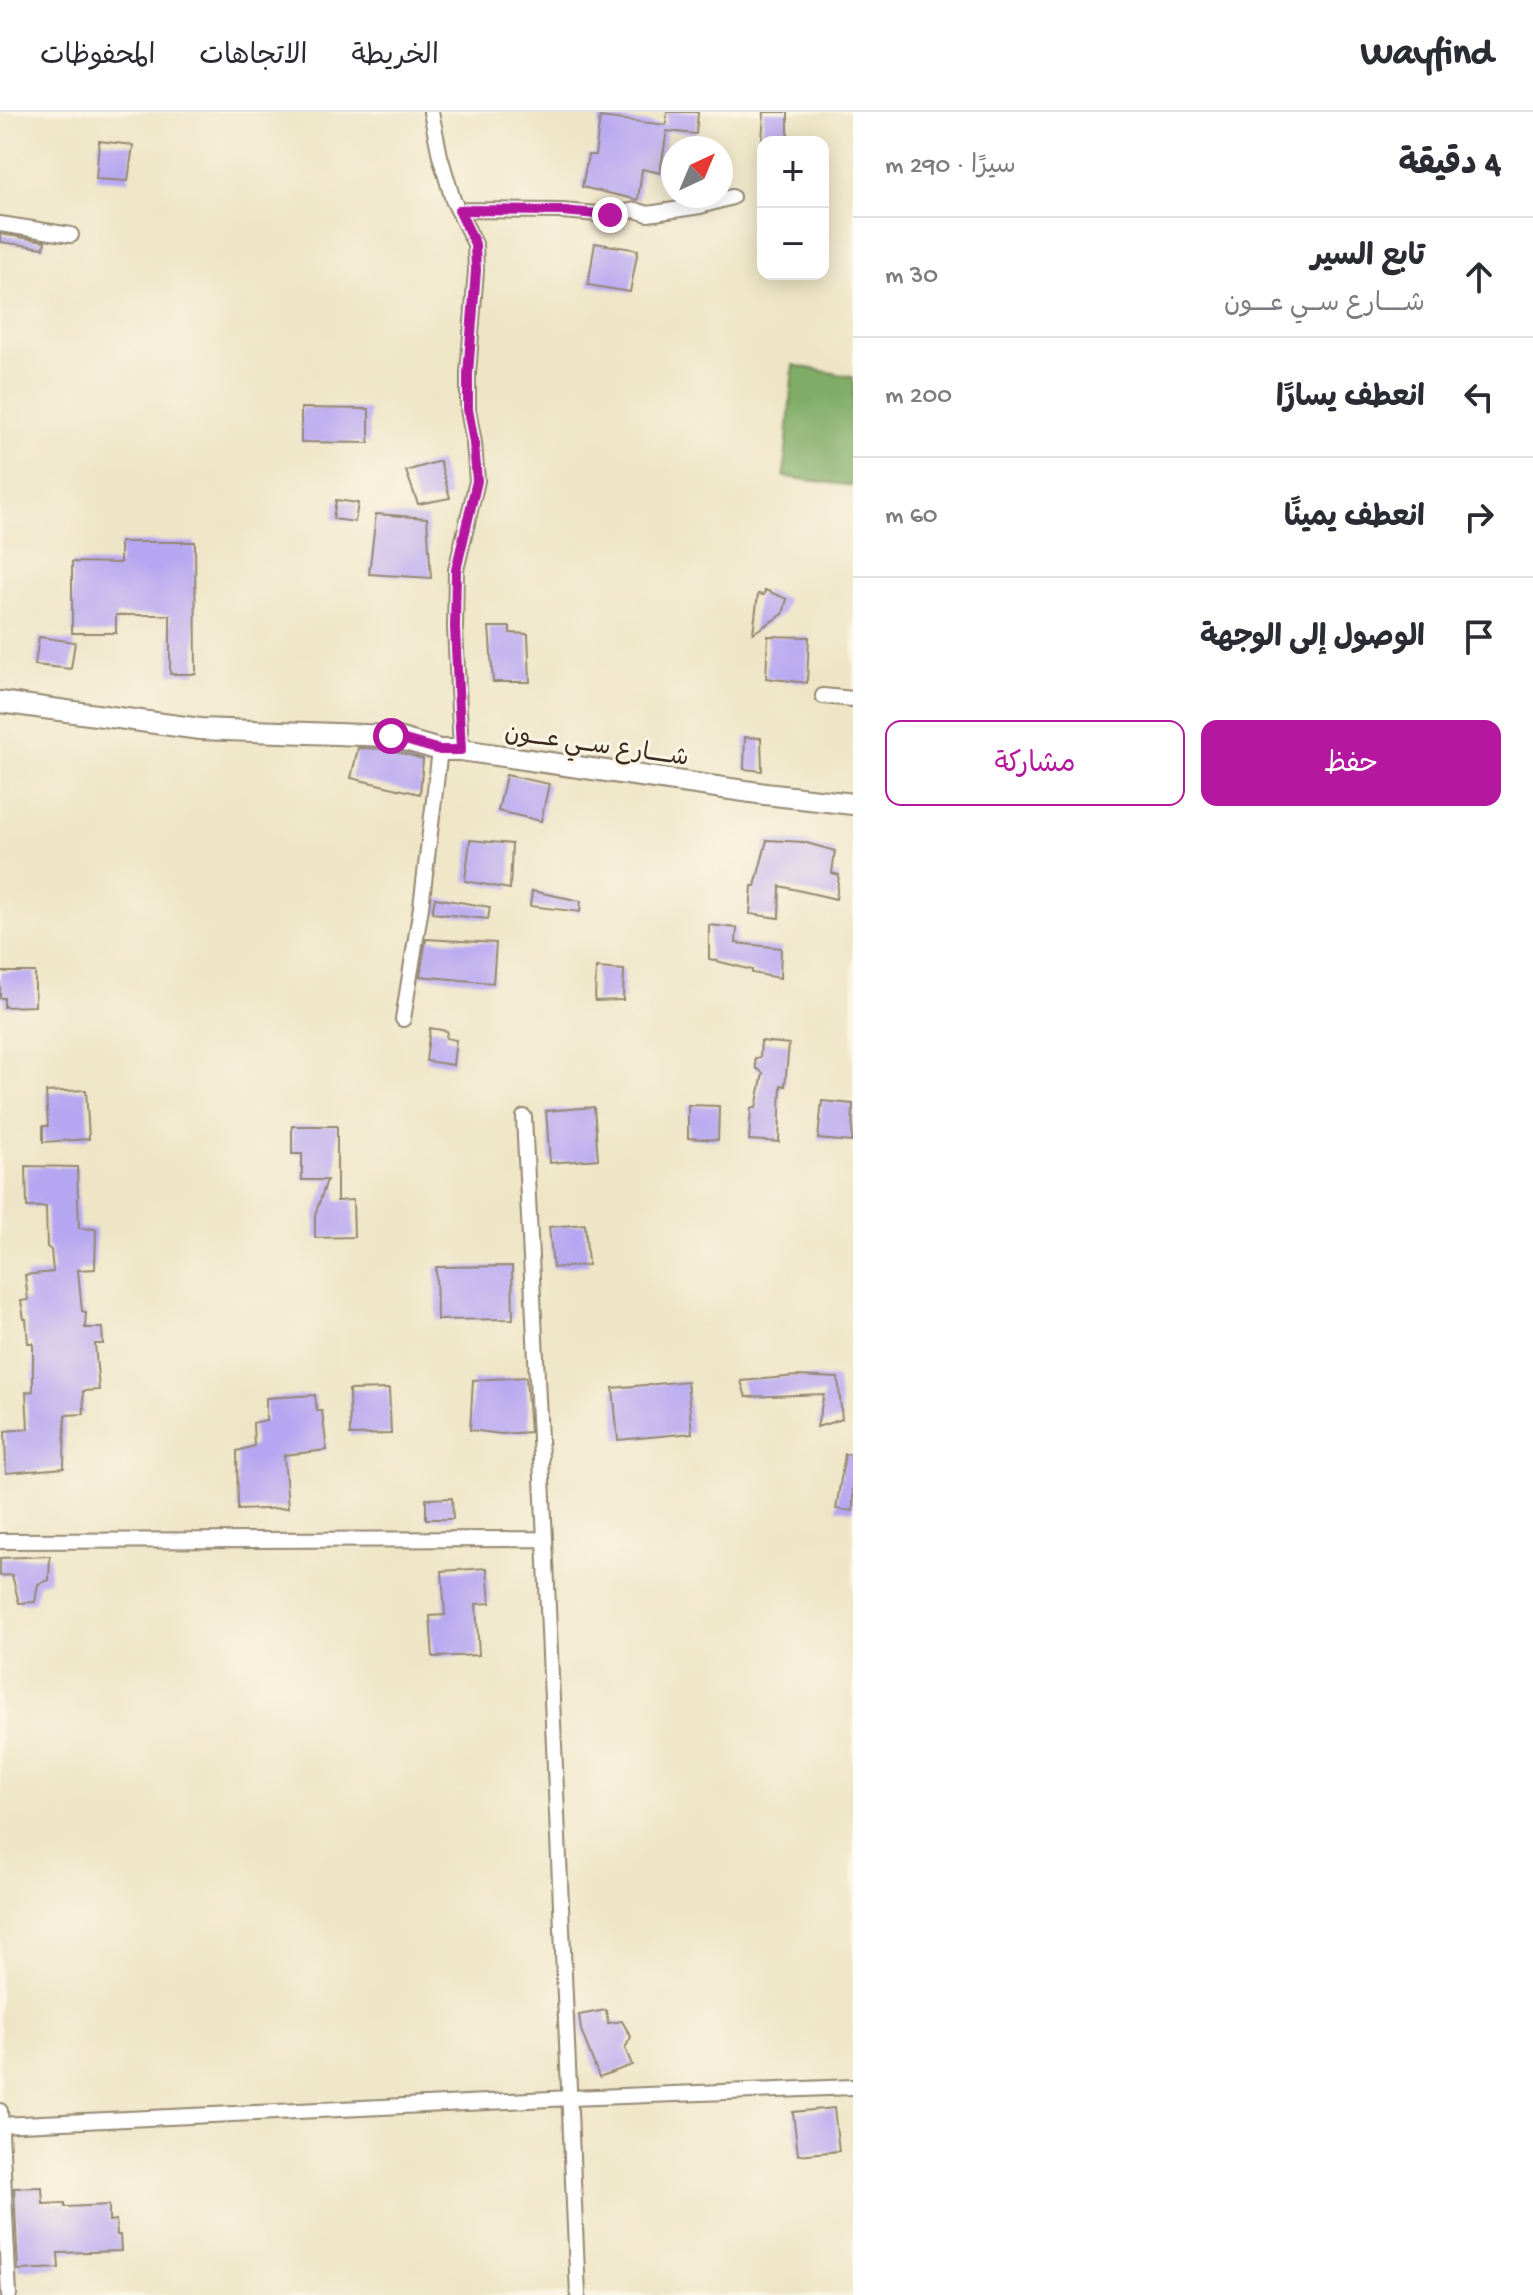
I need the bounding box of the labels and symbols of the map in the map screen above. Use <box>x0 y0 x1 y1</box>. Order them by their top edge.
north arrow <box>661 136 733 208</box>
route end <box>592 197 628 233</box>
route start <box>373 718 409 754</box>
street label: شــــارع ســي عـــون <box>502 720 690 778</box>

